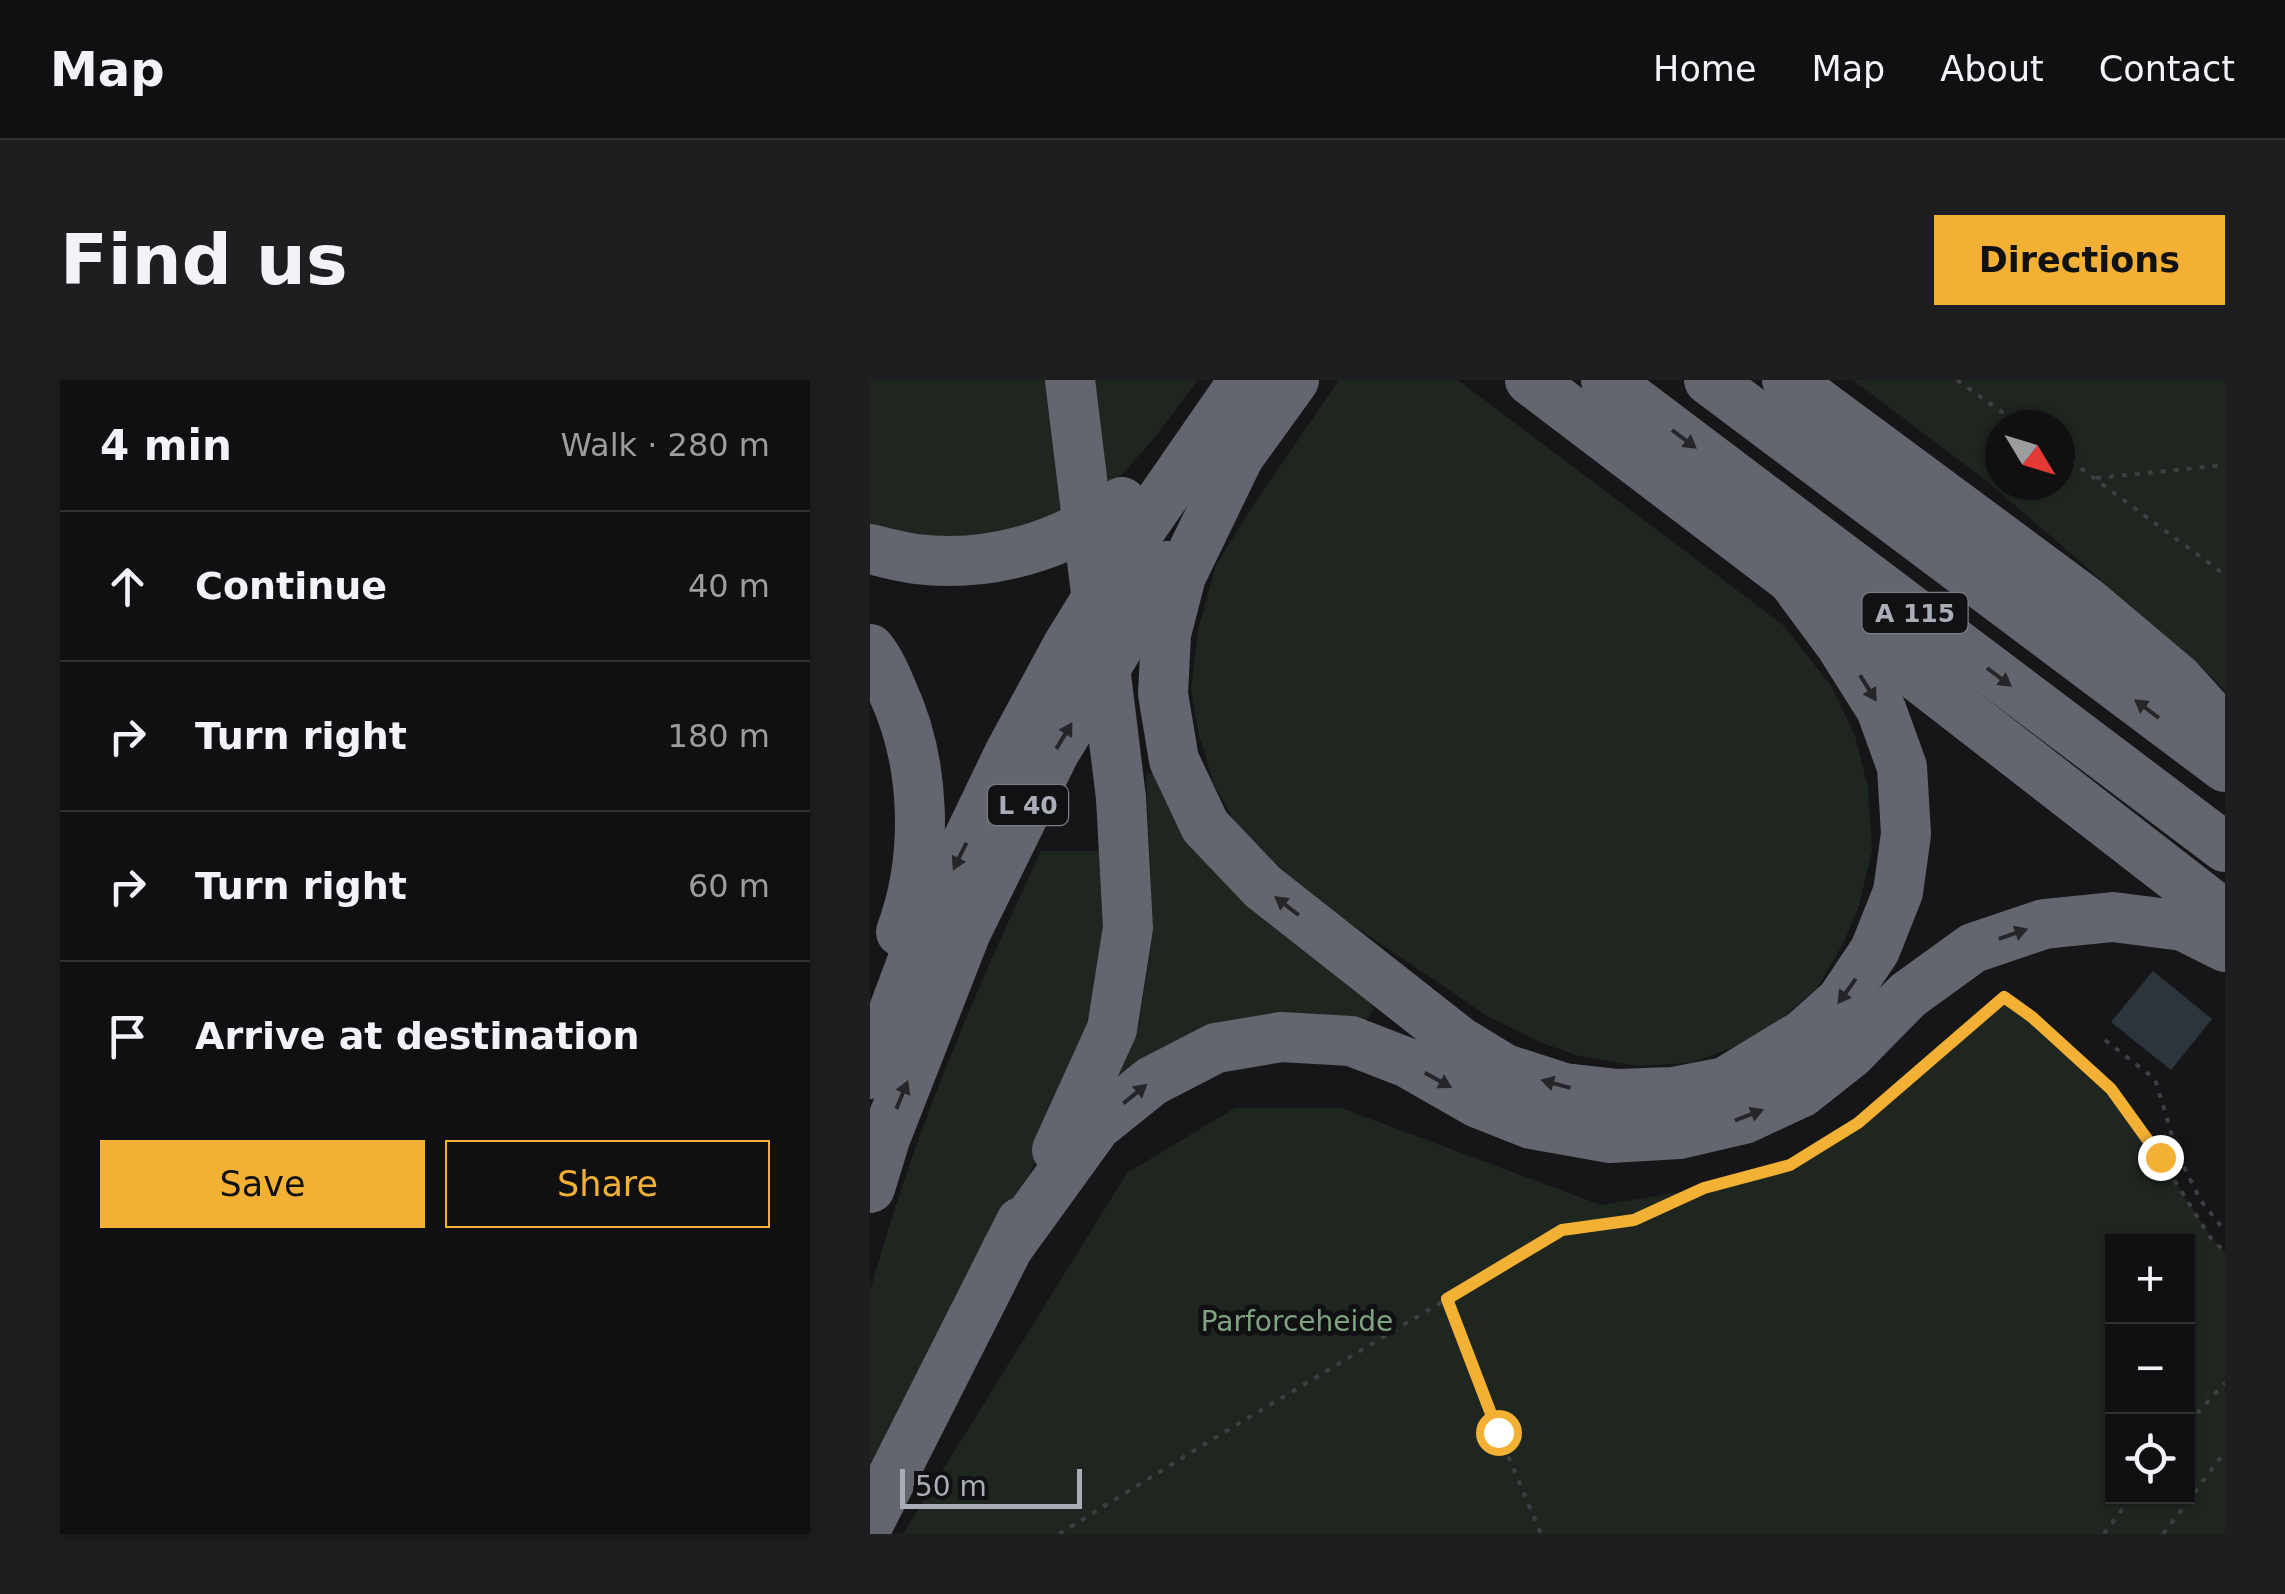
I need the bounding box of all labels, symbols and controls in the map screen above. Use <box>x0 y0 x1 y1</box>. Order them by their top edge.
text: Map <box>50 41 165 97</box>
text: Home <box>1653 49 1756 89</box>
text: Map <box>1811 49 1885 89</box>
text: About <box>1940 49 2044 89</box>
text: Contact <box>2099 49 2235 89</box>
button: Directions <box>1934 215 2225 305</box>
text: Find us <box>60 219 348 301</box>
north arrow <box>1985 410 2075 500</box>
text: 4 min <box>100 421 232 470</box>
text: Walk · 280 m <box>560 426 770 464</box>
one-way arrow <box>1671 428 1697 448</box>
icon: ahead <box>100 559 155 614</box>
text: Continue <box>195 564 387 608</box>
text: 40 m <box>688 567 770 605</box>
road number: A 115 <box>1862 593 1968 633</box>
one-way arrow <box>1986 666 2012 686</box>
one-way arrow <box>1858 674 1876 701</box>
one-way arrow <box>2134 699 2160 719</box>
icon: right <box>100 709 155 764</box>
text: Turn right <box>195 714 407 758</box>
text: 180 m <box>668 717 770 755</box>
one-way arrow <box>1055 722 1072 750</box>
road number: L 40 <box>988 785 1068 825</box>
one-way arrow <box>951 842 968 871</box>
icon: right <box>100 859 155 914</box>
text: Turn right <box>195 864 407 908</box>
text: 60 m <box>688 867 770 905</box>
one-way arrow <box>1275 896 1300 917</box>
one-way arrow <box>1999 926 2029 941</box>
one-way arrow <box>1838 978 1857 1004</box>
icon: arrive <box>100 1009 155 1064</box>
text: Arrive at destination <box>195 1014 640 1058</box>
one-way arrow <box>1424 1071 1452 1088</box>
one-way arrow <box>1540 1076 1571 1092</box>
one-way arrow <box>894 1080 910 1110</box>
one-way arrow <box>1123 1084 1148 1105</box>
one-way arrow <box>1734 1107 1764 1123</box>
route end <box>2138 1135 2184 1181</box>
button: Save <box>100 1140 425 1228</box>
button: Share <box>445 1140 770 1228</box>
map controls <box>2105 1234 2195 1504</box>
button: + <box>2105 1234 2195 1324</box>
park label: Parforceheide <box>1201 1305 1393 1338</box>
button: − <box>2105 1324 2195 1414</box>
route start <box>1476 1410 1522 1456</box>
button: locate <box>2105 1414 2195 1504</box>
scale bar <box>900 1464 1082 1508</box>
text: 50 m <box>915 1470 987 1503</box>

